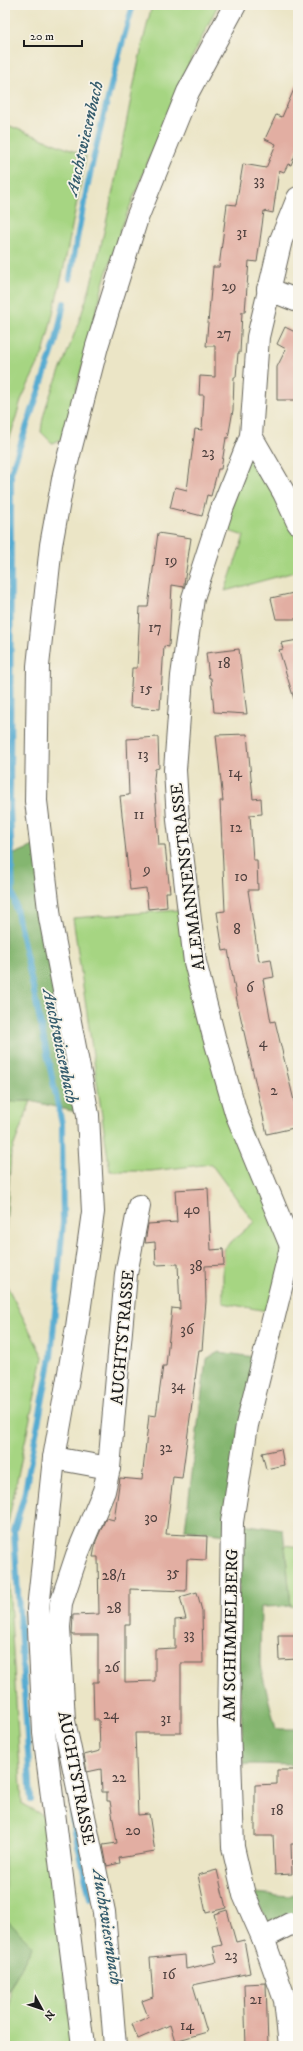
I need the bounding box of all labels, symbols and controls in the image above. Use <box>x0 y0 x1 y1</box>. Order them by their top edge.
scale bar <box>24 22 82 48</box>
text: 20 m <box>30 29 54 44</box>
water label: Auchtwiesenbach <box>61 79 109 199</box>
house number: 33 <box>253 171 265 190</box>
house number: 31 <box>236 223 248 242</box>
house number: 29 <box>222 277 236 296</box>
house number: 27 <box>217 324 232 343</box>
house number: 23 <box>202 443 214 462</box>
house number: 19 <box>165 551 177 570</box>
house number: 17 <box>148 618 162 637</box>
house number: 18 <box>217 654 231 673</box>
house number: 15 <box>140 679 153 698</box>
house number: 13 <box>137 745 149 764</box>
house number: 14 <box>228 763 242 782</box>
street label: ALEMANNENSTRASSE <box>166 782 210 972</box>
house number: 11 <box>133 805 145 824</box>
house number: 12 <box>230 818 243 837</box>
house number: 9 <box>142 860 151 879</box>
house number: 10 <box>234 867 248 886</box>
house number: 8 <box>233 920 241 939</box>
house number: 6 <box>246 978 255 997</box>
water label: Auchtwiesenbach <box>37 985 83 1106</box>
house number: 4 <box>259 1033 268 1052</box>
house number: 2 <box>270 1081 278 1100</box>
house number: 40 <box>184 1200 200 1219</box>
house number: 38 <box>189 1257 203 1276</box>
street label: AUCHTSTRASSE <box>106 1268 140 1406</box>
house number: 36 <box>180 1320 195 1339</box>
house number: 34 <box>171 1376 185 1395</box>
house number: 32 <box>160 1438 173 1457</box>
house number: 30 <box>144 1508 158 1527</box>
street label: AM SCHIMMELBERG <box>218 1548 244 1722</box>
house number: 35 <box>166 1563 180 1582</box>
house number: 28/1 <box>102 1566 126 1585</box>
house number: 28 <box>107 1599 121 1618</box>
house number: 33 <box>183 1625 195 1644</box>
house number: 26 <box>104 1658 121 1677</box>
house number: 24 <box>103 1705 119 1724</box>
street label: AUCHTSTRASSE <box>52 1709 100 1847</box>
house number: 31 <box>160 1709 172 1728</box>
house number: 22 <box>112 1768 127 1787</box>
house number: 18 <box>270 1801 284 1820</box>
house number: 20 <box>125 1821 141 1840</box>
water label: Auchtwiesenbach <box>87 1866 127 1986</box>
house number: 23 <box>225 1946 237 1965</box>
house number: 16 <box>162 1965 177 1984</box>
north arrow <box>22 1989 62 2029</box>
house number: 21 <box>250 1990 262 2009</box>
text: N <box>41 2007 57 2023</box>
house number: 14 <box>180 2016 194 2035</box>

